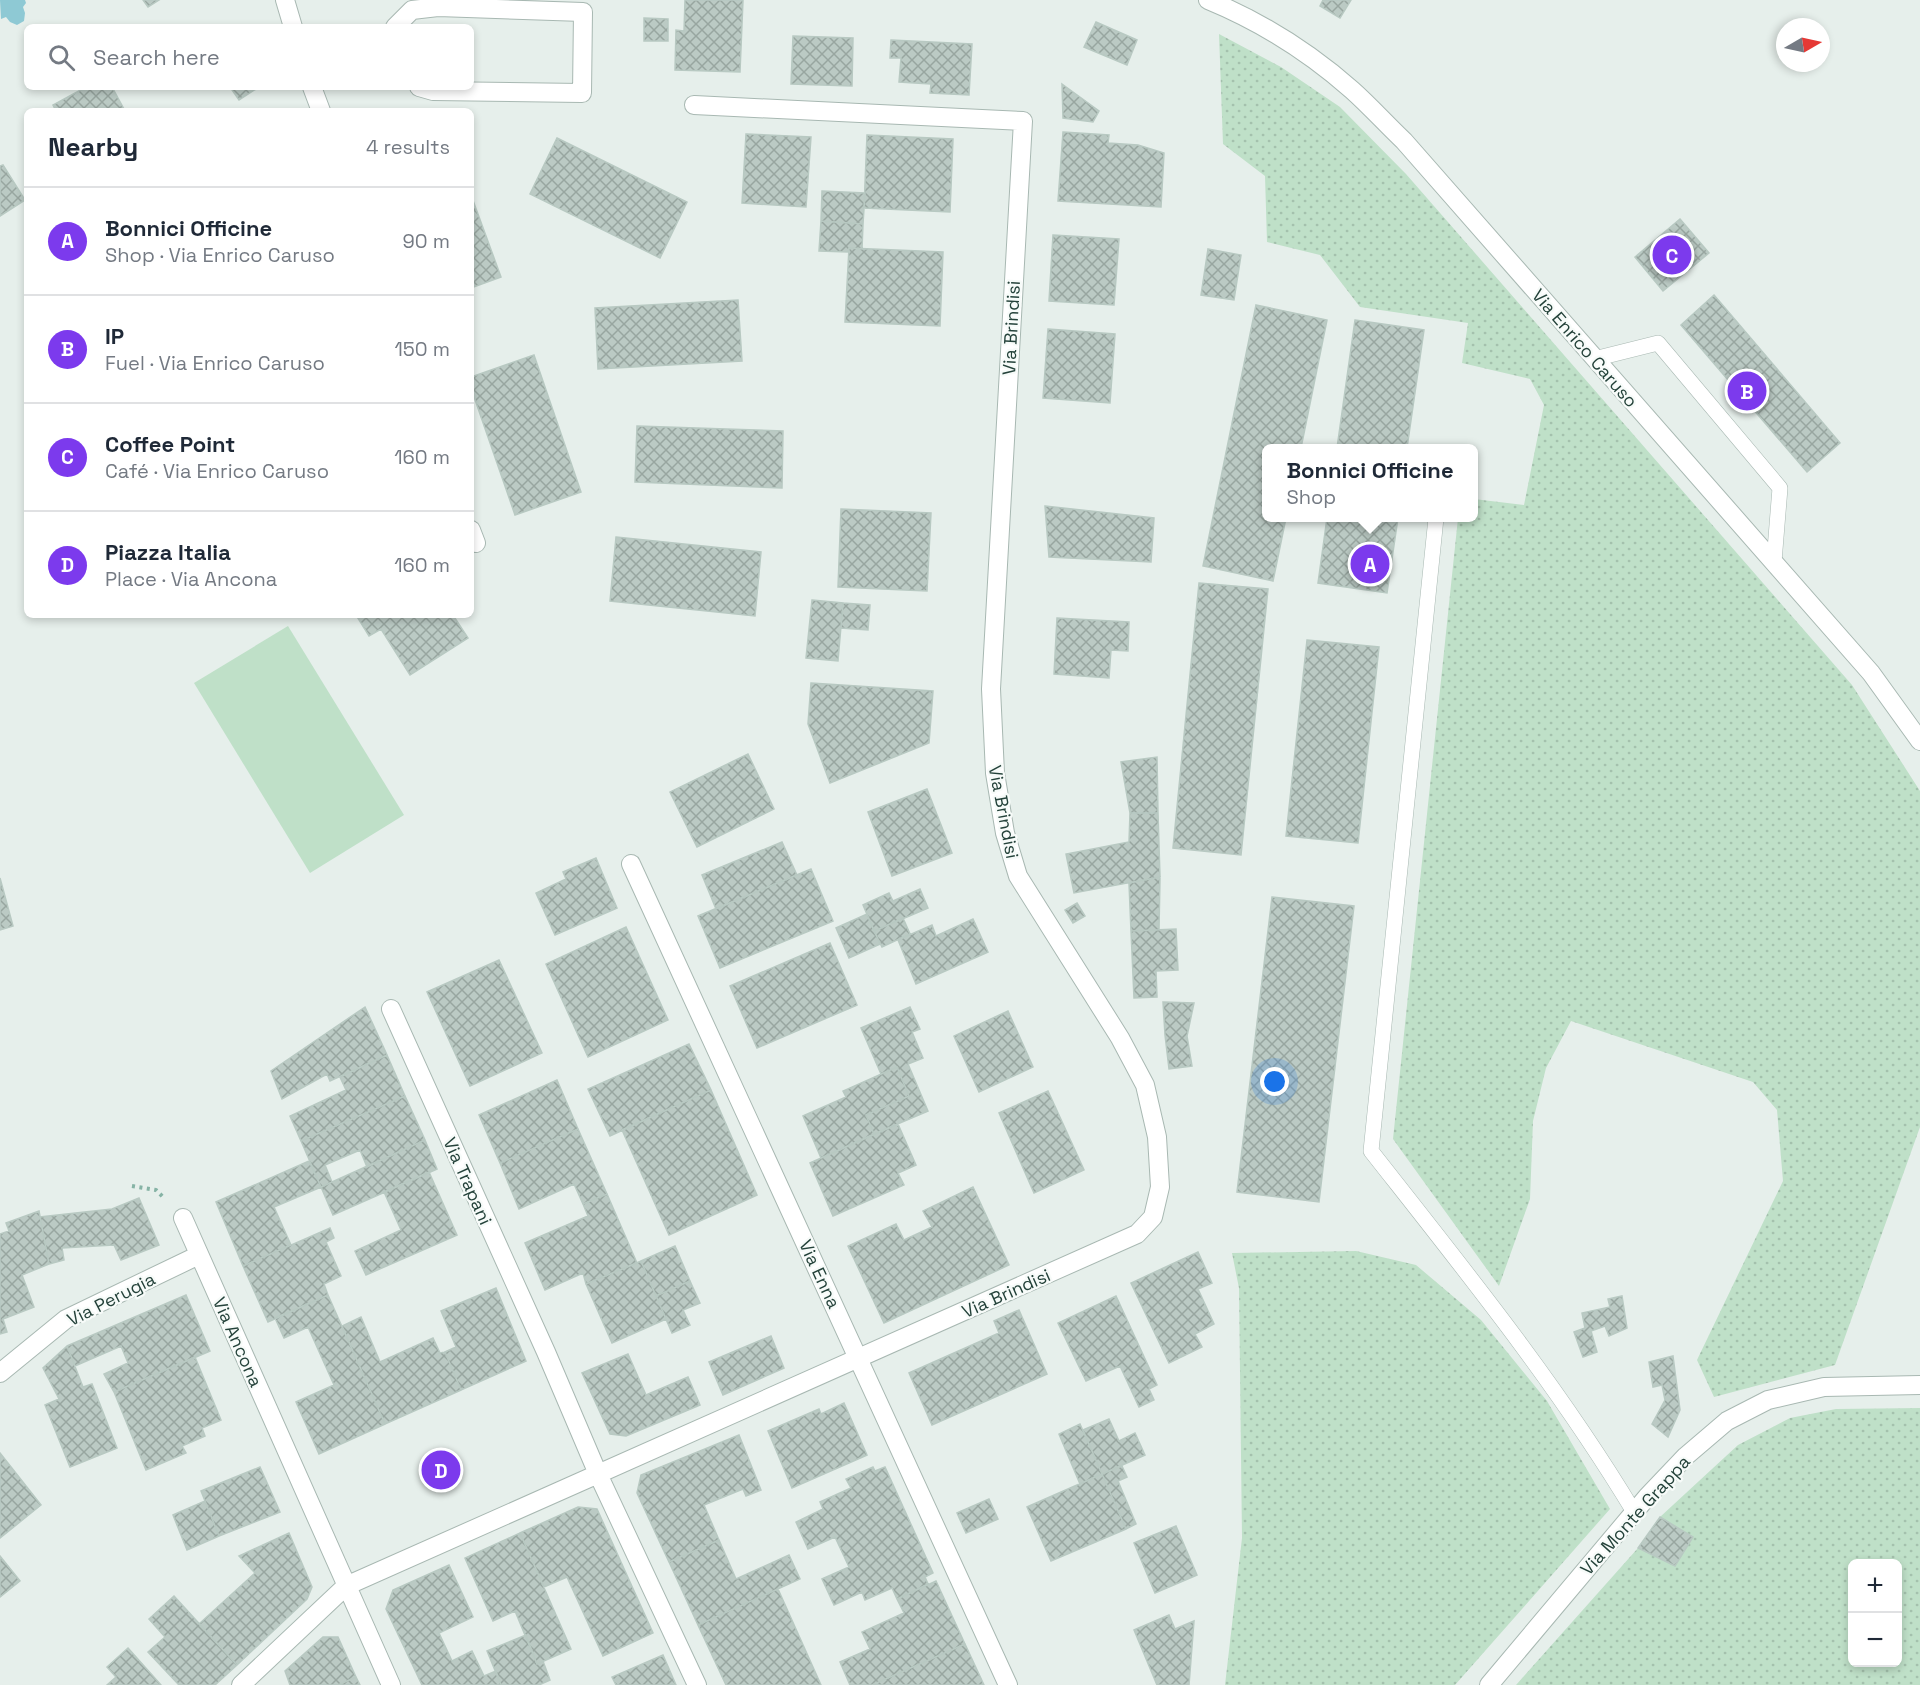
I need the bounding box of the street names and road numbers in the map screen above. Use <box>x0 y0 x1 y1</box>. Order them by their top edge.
street label: Via Brindisi <box>997 280 1025 376</box>
street label: Via Enrico Caruso <box>1527 284 1643 412</box>
street label: Via Brindisi <box>984 763 1024 861</box>
street label: Via Trapani <box>438 1134 498 1228</box>
street label: Via Enna <box>794 1236 846 1312</box>
street label: Via Brindisi <box>958 1263 1054 1323</box>
street label: Via Perugia <box>63 1267 159 1331</box>
street label: Via Ancona <box>208 1294 268 1390</box>
street label: Via Monte Grappa <box>1575 1450 1695 1580</box>

